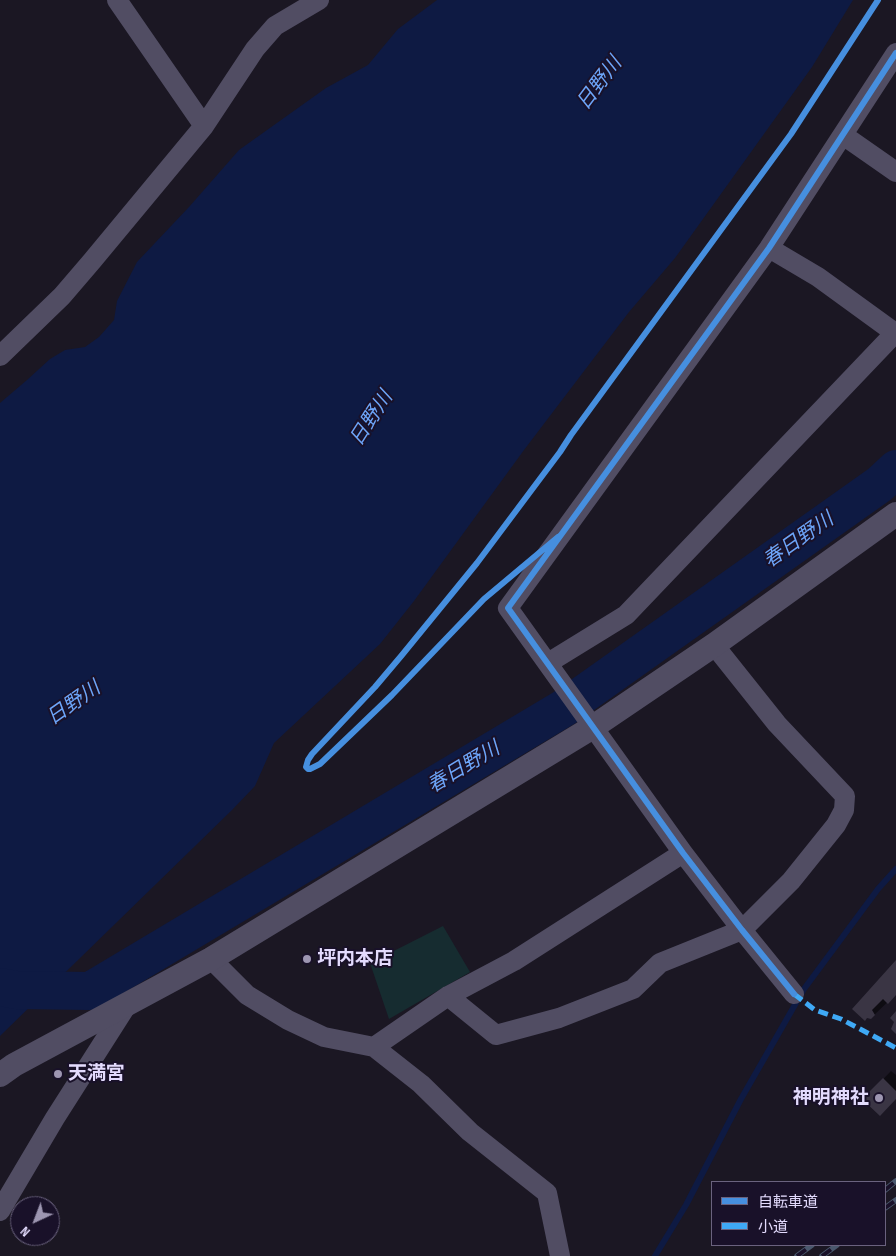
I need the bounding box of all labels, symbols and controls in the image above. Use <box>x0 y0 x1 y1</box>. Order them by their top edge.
water label: 日野川 <box>572 53 628 115</box>
water label: 日野川 <box>346 387 398 451</box>
water label: 春日野川 <box>759 508 839 574</box>
water label: 日野川 <box>43 677 105 731</box>
water label: 春日野川 <box>424 737 504 799</box>
place label: 坪内本店 <box>317 948 393 970</box>
marker: 坪内本店 <box>301 953 313 965</box>
place label: 天満宮 <box>68 1063 125 1085</box>
marker: 天満宮 <box>52 1068 64 1080</box>
place label: 神明神社 <box>793 1087 869 1109</box>
marker: 神明神社 <box>873 1092 885 1104</box>
legend <box>711 1181 886 1246</box>
text: 自転車道 <box>758 1193 818 1212</box>
north arrow <box>10 1196 60 1246</box>
text: 小道 <box>758 1218 788 1237</box>
text: N <box>17 1223 34 1240</box>

